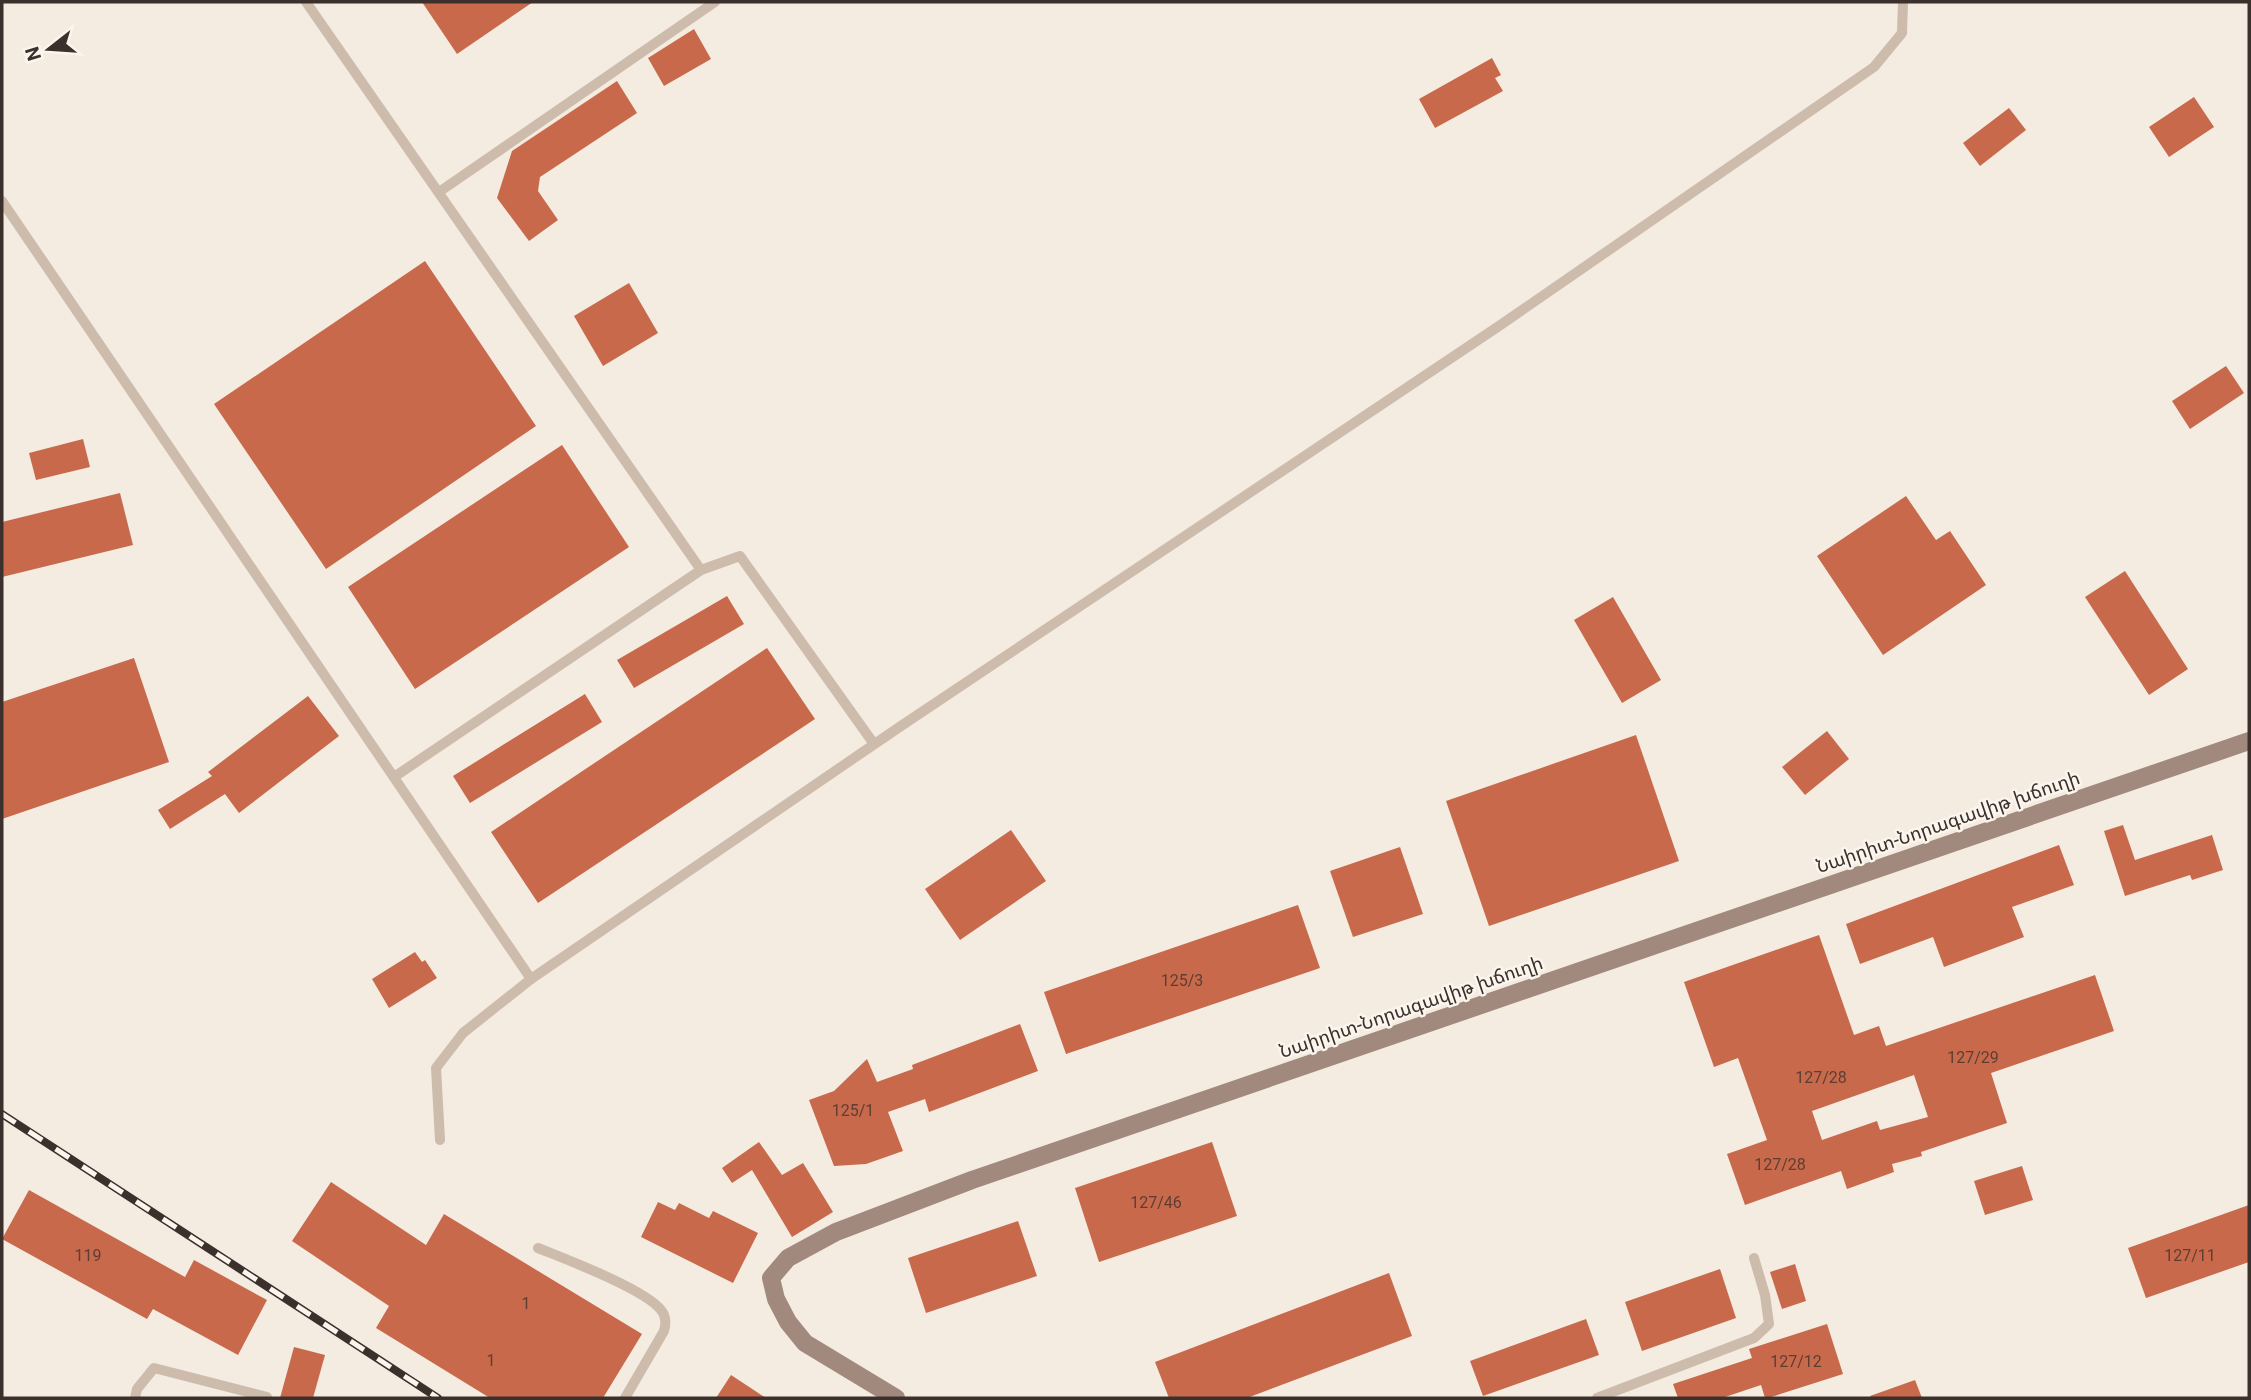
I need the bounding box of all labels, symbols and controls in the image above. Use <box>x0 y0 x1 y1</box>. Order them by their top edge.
north arrow <box>14 14 84 84</box>
text: N <box>20 44 46 64</box>
street label: Նաիրիտ-Նորագավիթ խճուղի <box>1813 766 2083 878</box>
street label: Նաիրիտ-Նորագավիթ խճուղի <box>1276 951 1546 1063</box>
house number: 125/3 <box>1161 971 1203 990</box>
house number: 127/29 <box>1947 1048 1999 1067</box>
house number: 127/28 <box>1795 1068 1847 1087</box>
house number: 125/1 <box>832 1101 874 1120</box>
house number: 127/28 <box>1754 1155 1806 1174</box>
house number: 127/46 <box>1130 1193 1182 1212</box>
house number: 119 <box>75 1246 101 1265</box>
house number: 127/11 <box>2164 1246 2216 1265</box>
house number: 1 <box>522 1294 531 1313</box>
house number: 1 <box>487 1351 496 1370</box>
house number: 127/12 <box>1770 1352 1822 1371</box>

